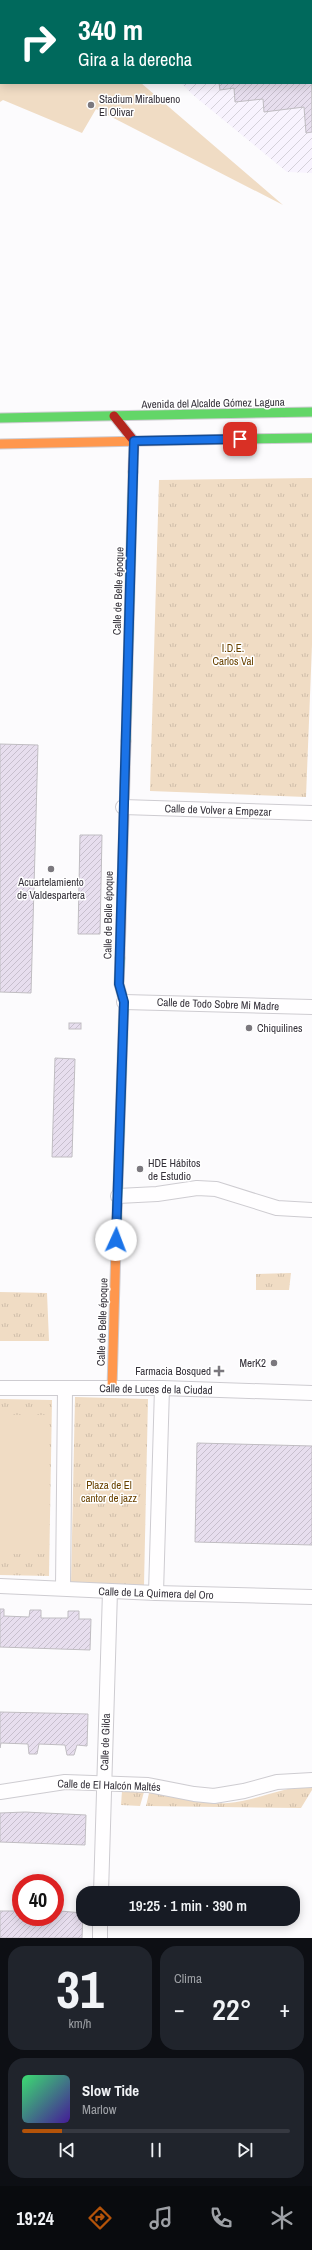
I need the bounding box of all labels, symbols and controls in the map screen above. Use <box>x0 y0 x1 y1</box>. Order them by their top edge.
text: 340 m <box>78 11 143 49</box>
icon: right <box>12 16 64 68</box>
text: Gira a la derecha <box>78 47 192 72</box>
place label: Stadium Miralbueno El Olivar <box>99 92 180 119</box>
marker: Stadium Miralbueno El Olivar <box>86 100 96 110</box>
street label: Avenida del Alcalde Gómez Laguna <box>140 395 285 411</box>
pin <box>223 422 257 456</box>
icon: arrive <box>229 428 251 450</box>
street label: Calle de Belle époque <box>109 547 127 635</box>
park label: I.D.E. Carlos Val <box>213 641 253 668</box>
street label: Calle de Volver a Empezar <box>164 801 272 819</box>
marker: Acuartelamiento de Valdespartera <box>46 864 56 874</box>
street label: Calle de Belle époque <box>100 871 116 959</box>
place label: Acuartelamiento de Valdespartera <box>17 875 85 902</box>
street label: Calle de Todo Sobre Mi Madre <box>157 995 279 1013</box>
place label: Chiquilines <box>257 1021 303 1035</box>
marker: Chiquilines <box>244 1023 254 1033</box>
place label: HDE Hábitos de Estudio <box>148 1156 201 1183</box>
marker: HDE Hábitos de Estudio <box>135 1164 145 1174</box>
position arrow <box>95 1219 137 1261</box>
street label: Calle de Belle époque <box>93 1278 111 1366</box>
place label: MerK2 <box>239 1356 266 1370</box>
marker: MerK2 <box>269 1358 279 1368</box>
place label: Farmacia Bosqued <box>135 1364 211 1378</box>
marker: Farmacia Bosqued <box>214 1366 224 1376</box>
street label: Calle de Luces de la Ciudad <box>99 1381 213 1397</box>
park label: Plaza de El cantor de jazz <box>81 1478 138 1505</box>
street label: Calle de La Quimera del Oro <box>98 1584 214 1602</box>
street label: Calle de Gilda <box>97 1713 113 1771</box>
street label: Calle de El Halcón Maltés <box>57 1776 161 1794</box>
speed limit sign: 40 <box>12 1874 64 1926</box>
text: 19:25 · 1 min · 390 m <box>129 1895 247 1916</box>
text: 31 <box>56 1954 104 2024</box>
text: Clima <box>174 1970 202 1987</box>
text: 22° <box>212 1989 252 2029</box>
text: − <box>174 1994 185 2024</box>
text: + <box>279 1994 290 2024</box>
text: km/h <box>68 2015 92 2032</box>
text: Slow Tide <box>82 2080 139 2101</box>
text: Marlow <box>82 2101 116 2118</box>
icon: previous <box>56 2139 78 2161</box>
icon: pause <box>145 2139 167 2161</box>
icon: next <box>234 2139 256 2161</box>
icon: directions <box>86 2204 114 2232</box>
icon: music <box>147 2204 175 2232</box>
icon: phone <box>207 2204 235 2232</box>
icon: climate <box>268 2204 296 2232</box>
text: 19:24 <box>16 2206 54 2231</box>

